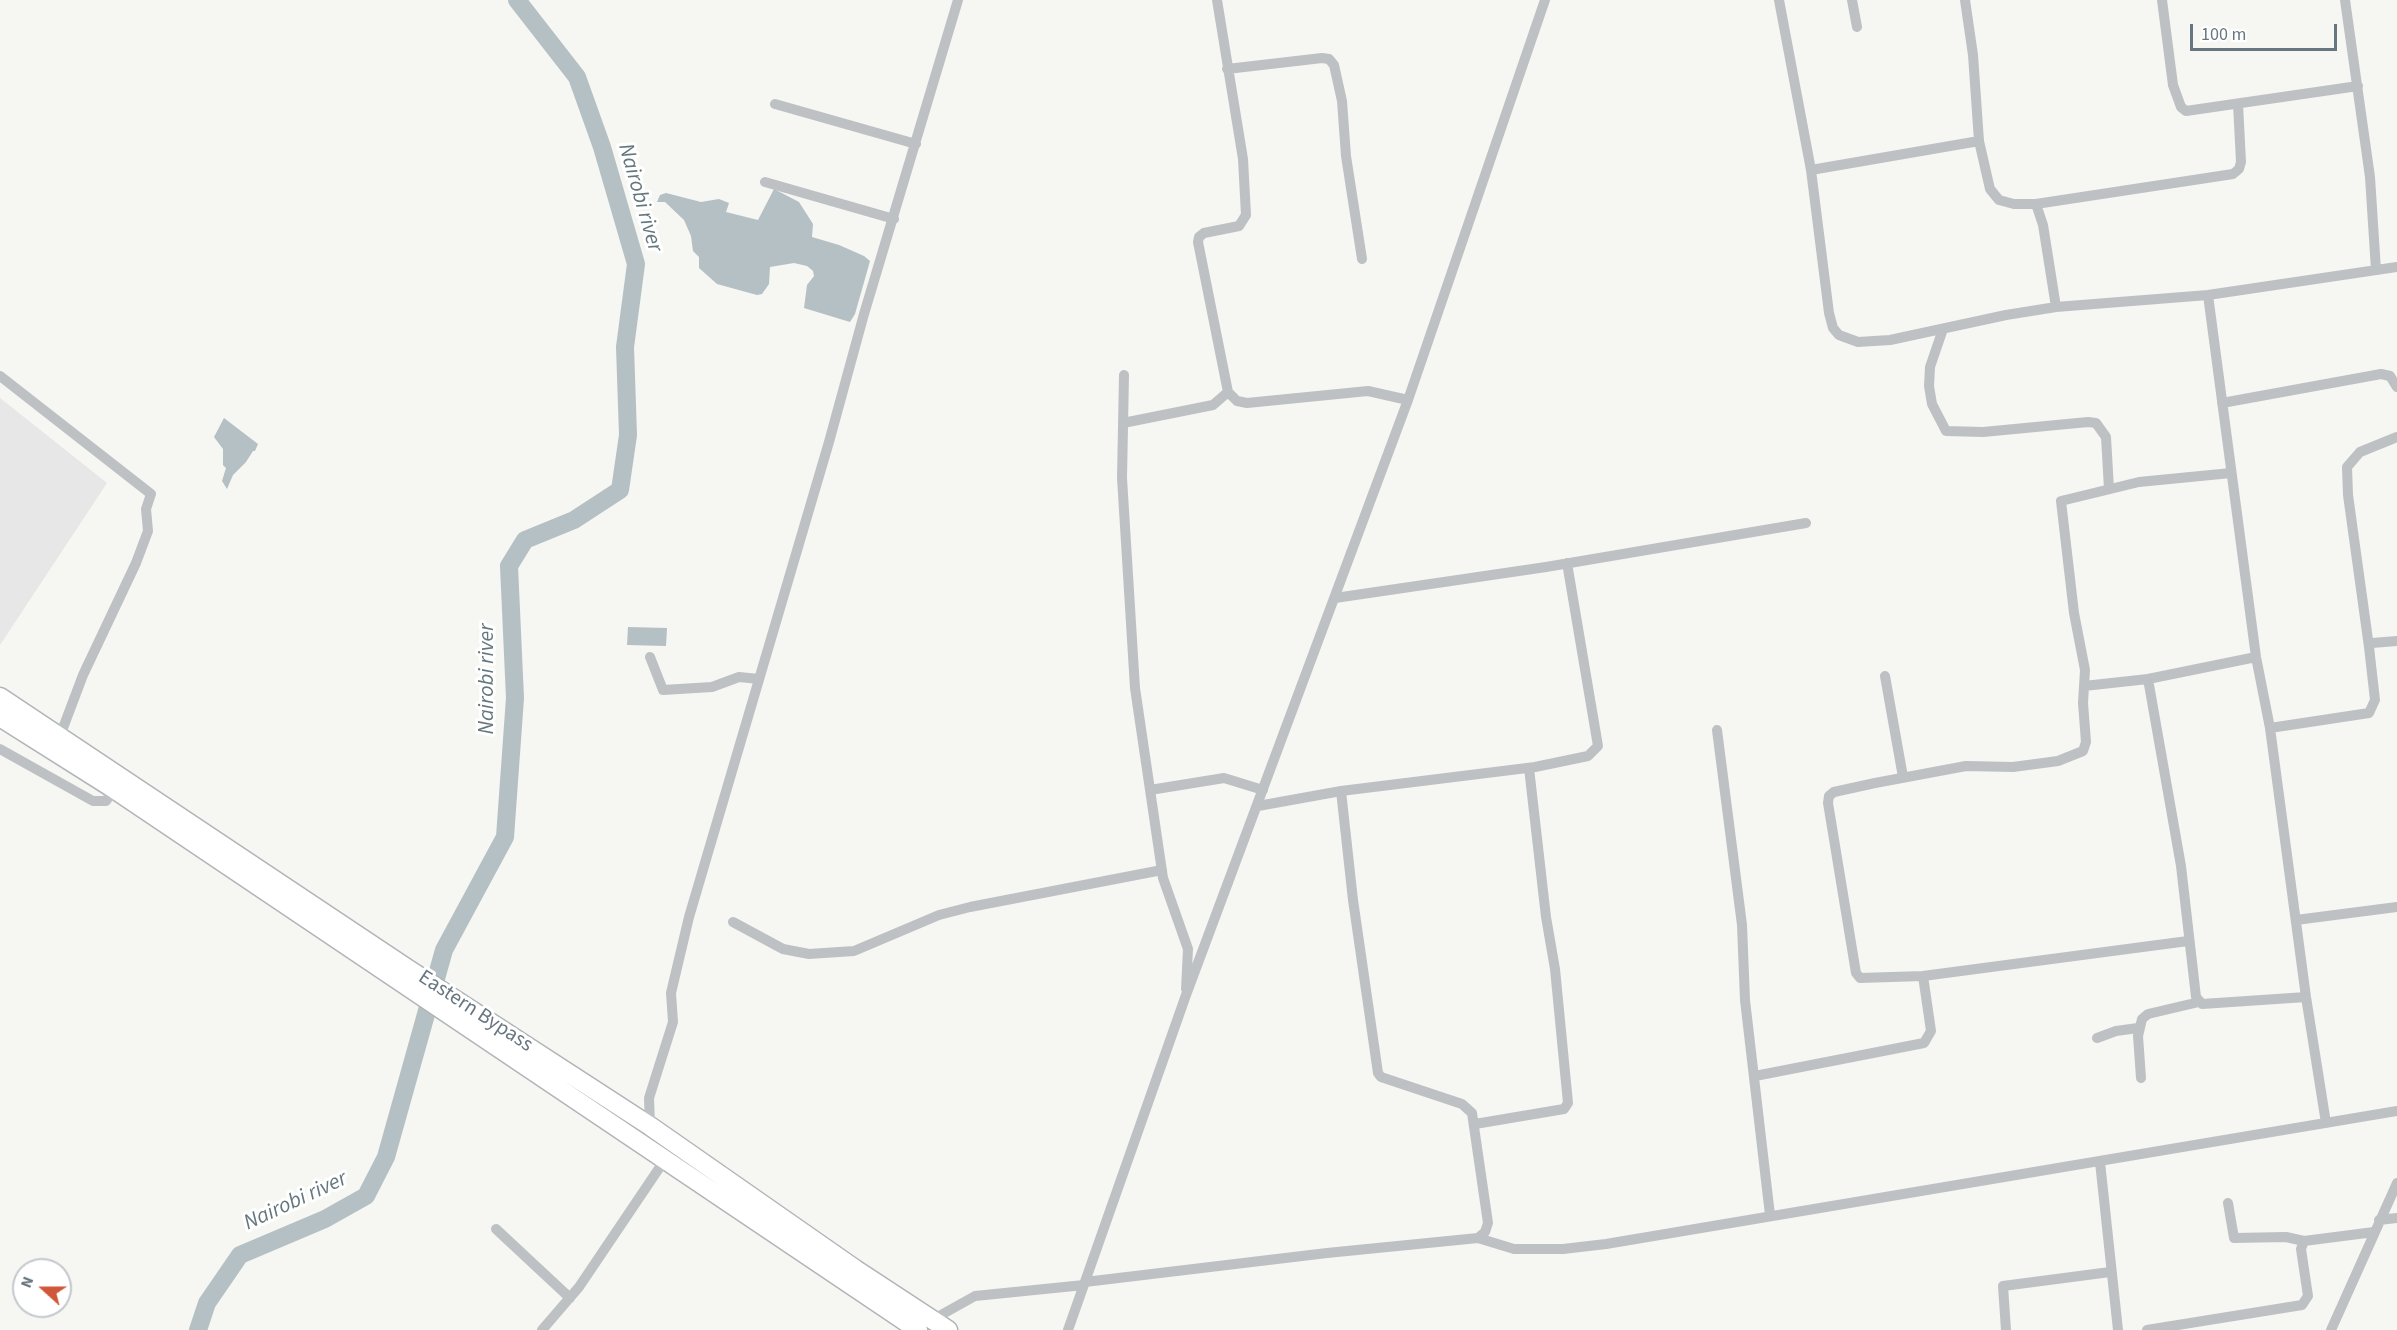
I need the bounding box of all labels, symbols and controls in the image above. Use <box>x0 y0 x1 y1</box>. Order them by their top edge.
scale bar <box>2193 12 2340 50</box>
text: 100 m <box>2201 22 2246 47</box>
water label: Nairobi river <box>611 141 667 255</box>
water label: Nairobi river <box>475 623 501 735</box>
street label: Eastern Bypass <box>413 966 537 1058</box>
water label: Nairobi river <box>240 1167 352 1237</box>
north arrow <box>12 1258 72 1318</box>
text: N <box>15 1273 39 1291</box>

